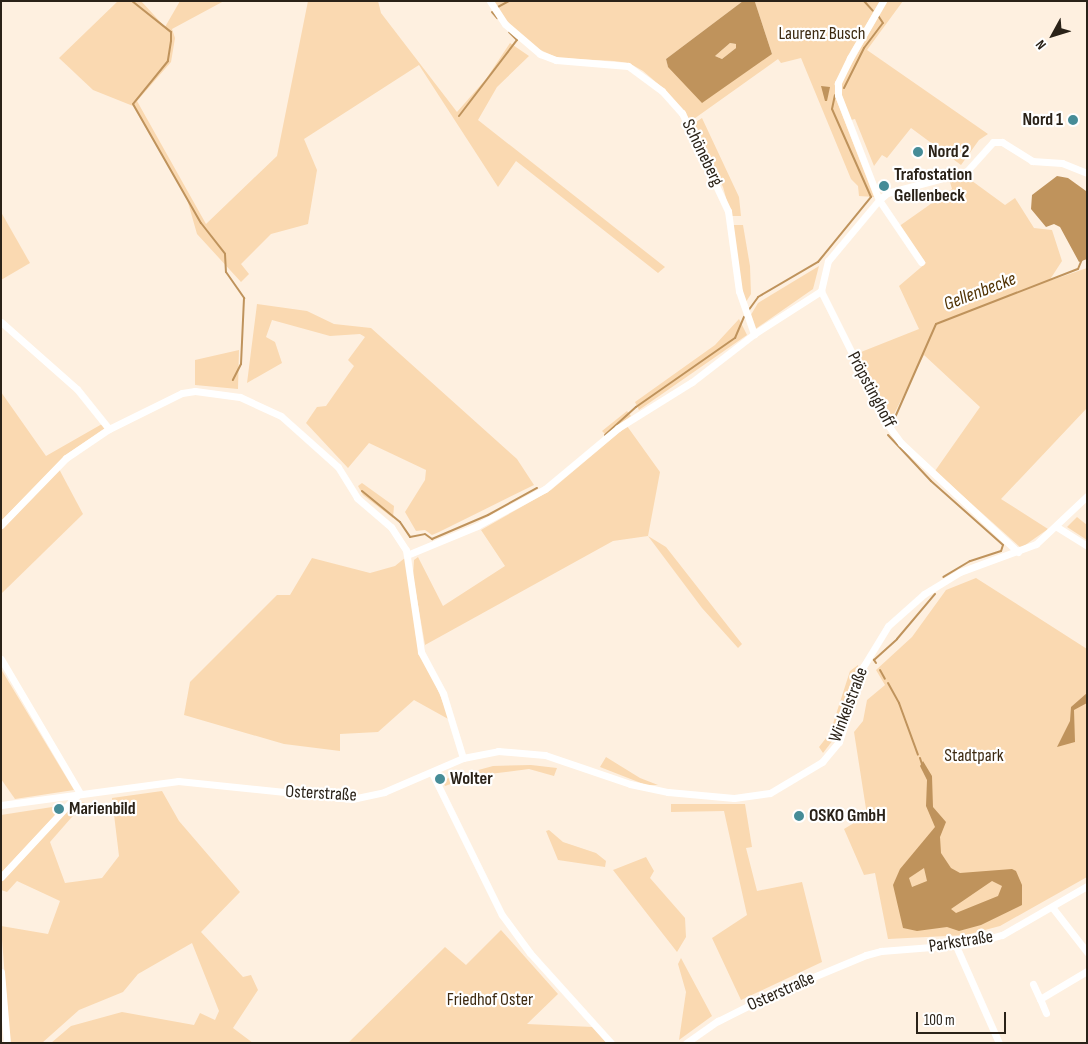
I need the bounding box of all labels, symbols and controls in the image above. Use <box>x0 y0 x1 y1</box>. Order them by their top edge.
north arrow <box>1028 10 1078 60</box>
park label: Laurenz Busch <box>778 23 866 45</box>
text: N <box>1032 37 1050 53</box>
place label: Nord 1 <box>1022 109 1063 131</box>
marker: Nord 1 <box>1067 114 1079 126</box>
street label: Schöneberg <box>677 116 727 190</box>
place label: Nord 2 <box>928 141 969 163</box>
marker: Nord 2 <box>912 146 924 158</box>
place label: Trafostation Gellenbeck <box>894 165 972 208</box>
marker: Trafostation Gellenbeck <box>878 180 890 192</box>
water label: Gellenbecke <box>941 268 1019 316</box>
street label: Pröpstinghoff <box>842 348 900 432</box>
street label: Winkelstraße <box>825 664 873 746</box>
park label: Stadtpark <box>944 745 1004 767</box>
place label: Wolter <box>450 768 493 790</box>
marker: Wolter <box>434 773 446 785</box>
street label: Osterstraße <box>285 781 357 807</box>
place label: Marienbild <box>69 798 136 820</box>
marker: Marienbild <box>53 803 65 815</box>
place label: OSKO GmbH <box>809 805 886 827</box>
marker: OSKO GmbH <box>793 810 805 822</box>
street label: Parkstraße <box>927 926 995 958</box>
street label: Osterstraße <box>744 968 818 1016</box>
park label: Friedhof Oster <box>447 989 533 1011</box>
scale bar <box>918 1002 1008 1034</box>
text: 100 m <box>924 1011 955 1030</box>

